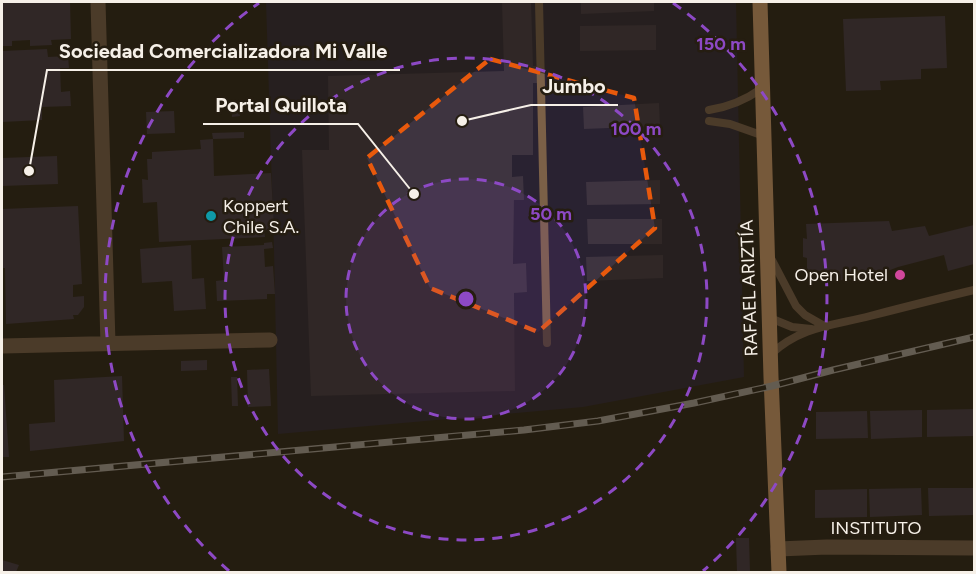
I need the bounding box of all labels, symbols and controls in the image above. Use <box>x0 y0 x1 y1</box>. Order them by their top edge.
callout: Sociedad Comercializadora Mi Valle <box>47 32 400 70</box>
text: 150 m <box>696 33 746 55</box>
text: Sociedad Comercializadora Mi Valle <box>59 39 387 63</box>
callout: Jumbo <box>531 67 618 105</box>
text: Jumbo <box>542 74 606 98</box>
callout: Portal Quillota <box>203 86 358 124</box>
text: Portal Quillota <box>215 93 347 117</box>
text: 100 m <box>611 118 661 140</box>
place label: Koppert Chile S.A. <box>223 195 299 238</box>
text: 50 m <box>530 203 572 225</box>
marker: Koppert Chile S.A. <box>204 209 218 223</box>
street label: RAFAEL ARIZTÍA <box>736 219 762 357</box>
place label: Open Hotel <box>795 264 888 286</box>
marker: Open Hotel <box>893 268 907 282</box>
centre of rings <box>456 289 476 309</box>
street label: INSTITUTO <box>830 517 922 539</box>

